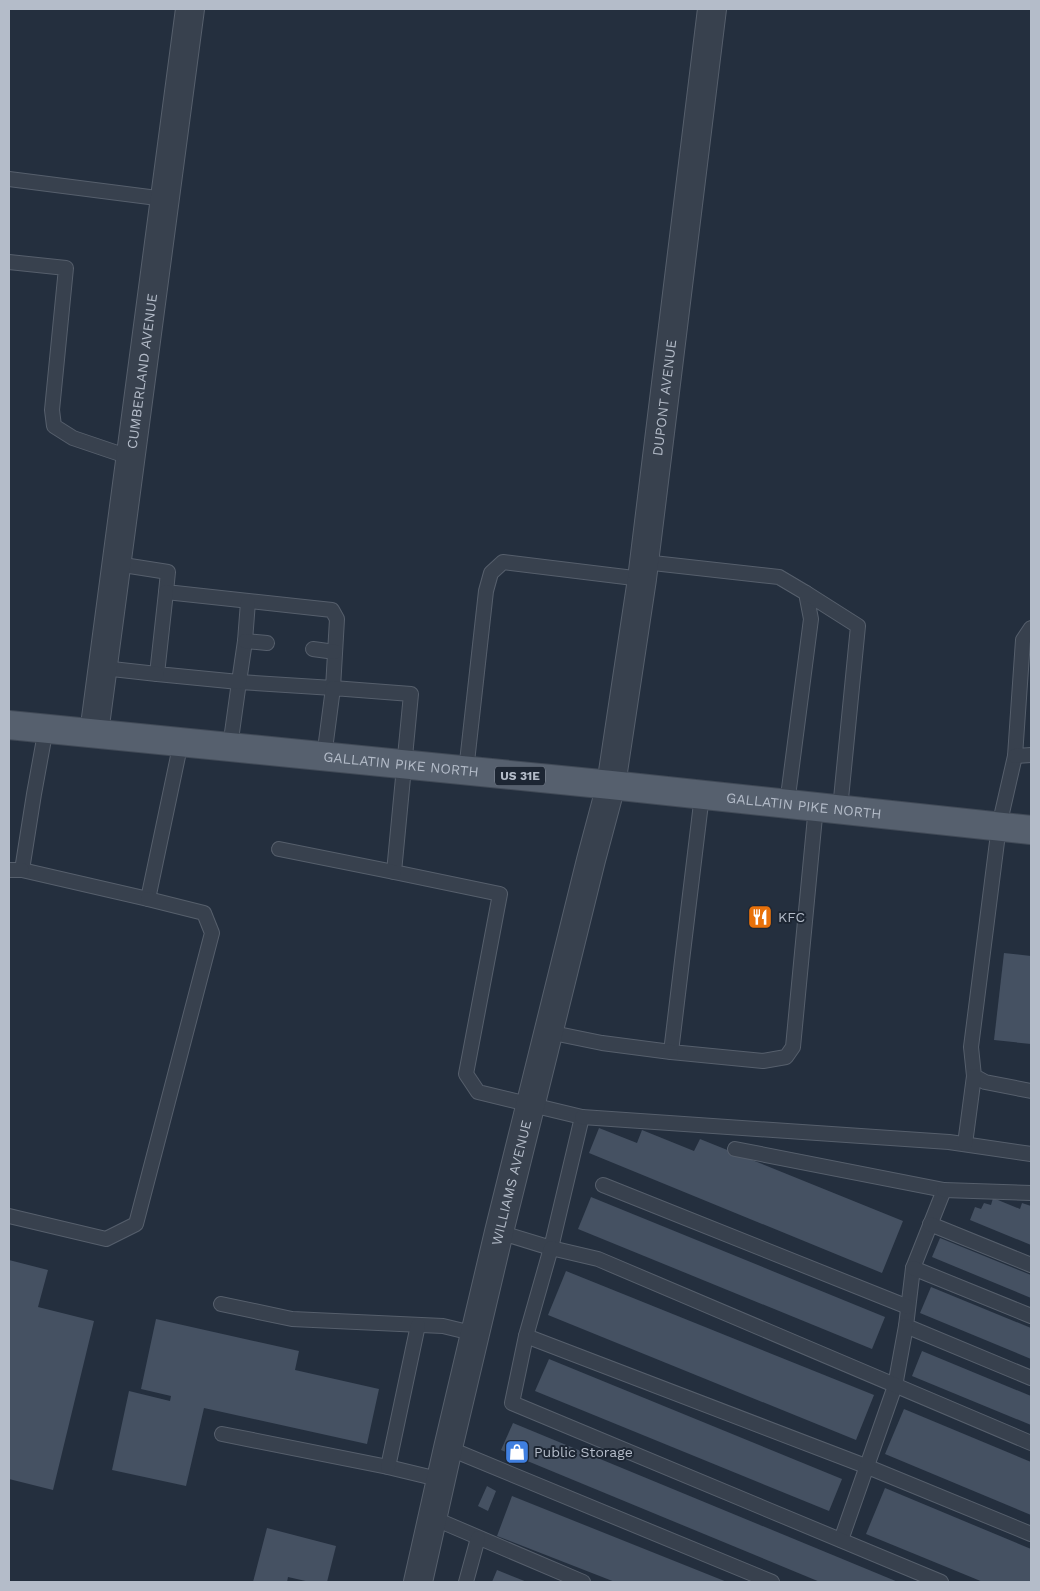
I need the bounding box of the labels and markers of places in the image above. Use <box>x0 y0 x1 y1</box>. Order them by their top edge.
restaurant icon: KFC <box>747 904 773 930</box>
place label: KFC <box>778 909 805 925</box>
shop icon: Public Storage <box>504 1439 530 1465</box>
place label: Public Storage <box>534 1444 633 1460</box>

